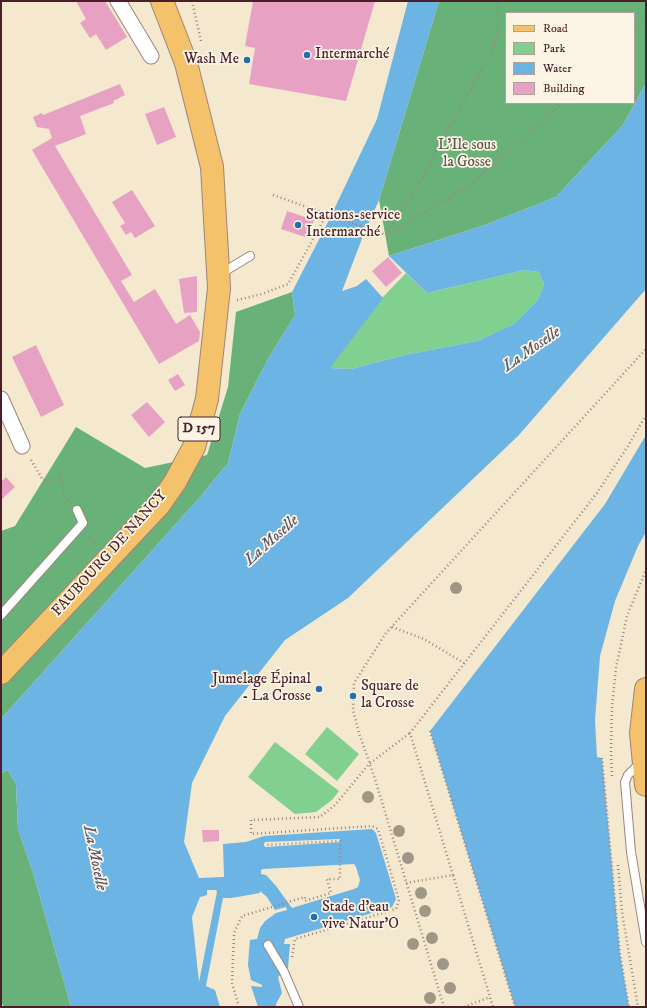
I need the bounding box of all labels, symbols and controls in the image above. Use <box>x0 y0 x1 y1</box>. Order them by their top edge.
legend <box>505 12 635 104</box>
text: Road <box>543 21 568 36</box>
text: Park <box>543 41 565 56</box>
place label: Intermarché <box>315 46 389 64</box>
marker: Intermarché <box>302 50 312 60</box>
place label: Wash Me <box>184 51 239 69</box>
marker: Wash Me <box>242 55 252 65</box>
text: Water <box>543 61 572 76</box>
text: Building <box>543 81 584 96</box>
park label: L'Ile sous la Gosse <box>438 137 496 172</box>
place label: Stations-service Intermarché <box>306 207 400 242</box>
marker: Stations-service Intermarché <box>293 220 303 230</box>
water label: La Moselle <box>500 323 564 377</box>
road number: D 157 <box>178 417 220 441</box>
street label: FAUBOURG DE NANCY <box>49 487 171 621</box>
water label: La Moselle <box>241 512 303 570</box>
place label: Jumelage Épinal - La Crosse <box>212 671 311 706</box>
place label: Square de la Crosse <box>361 678 419 713</box>
marker: Jumelage Épinal - La Crosse <box>314 684 324 694</box>
marker: Square de la Crosse <box>348 691 358 701</box>
water label: La Moselle <box>78 824 110 892</box>
place label: Stade d'eau vive Natur'O <box>322 899 399 934</box>
marker: Stade d'eau vive Natur'O <box>309 912 319 922</box>

